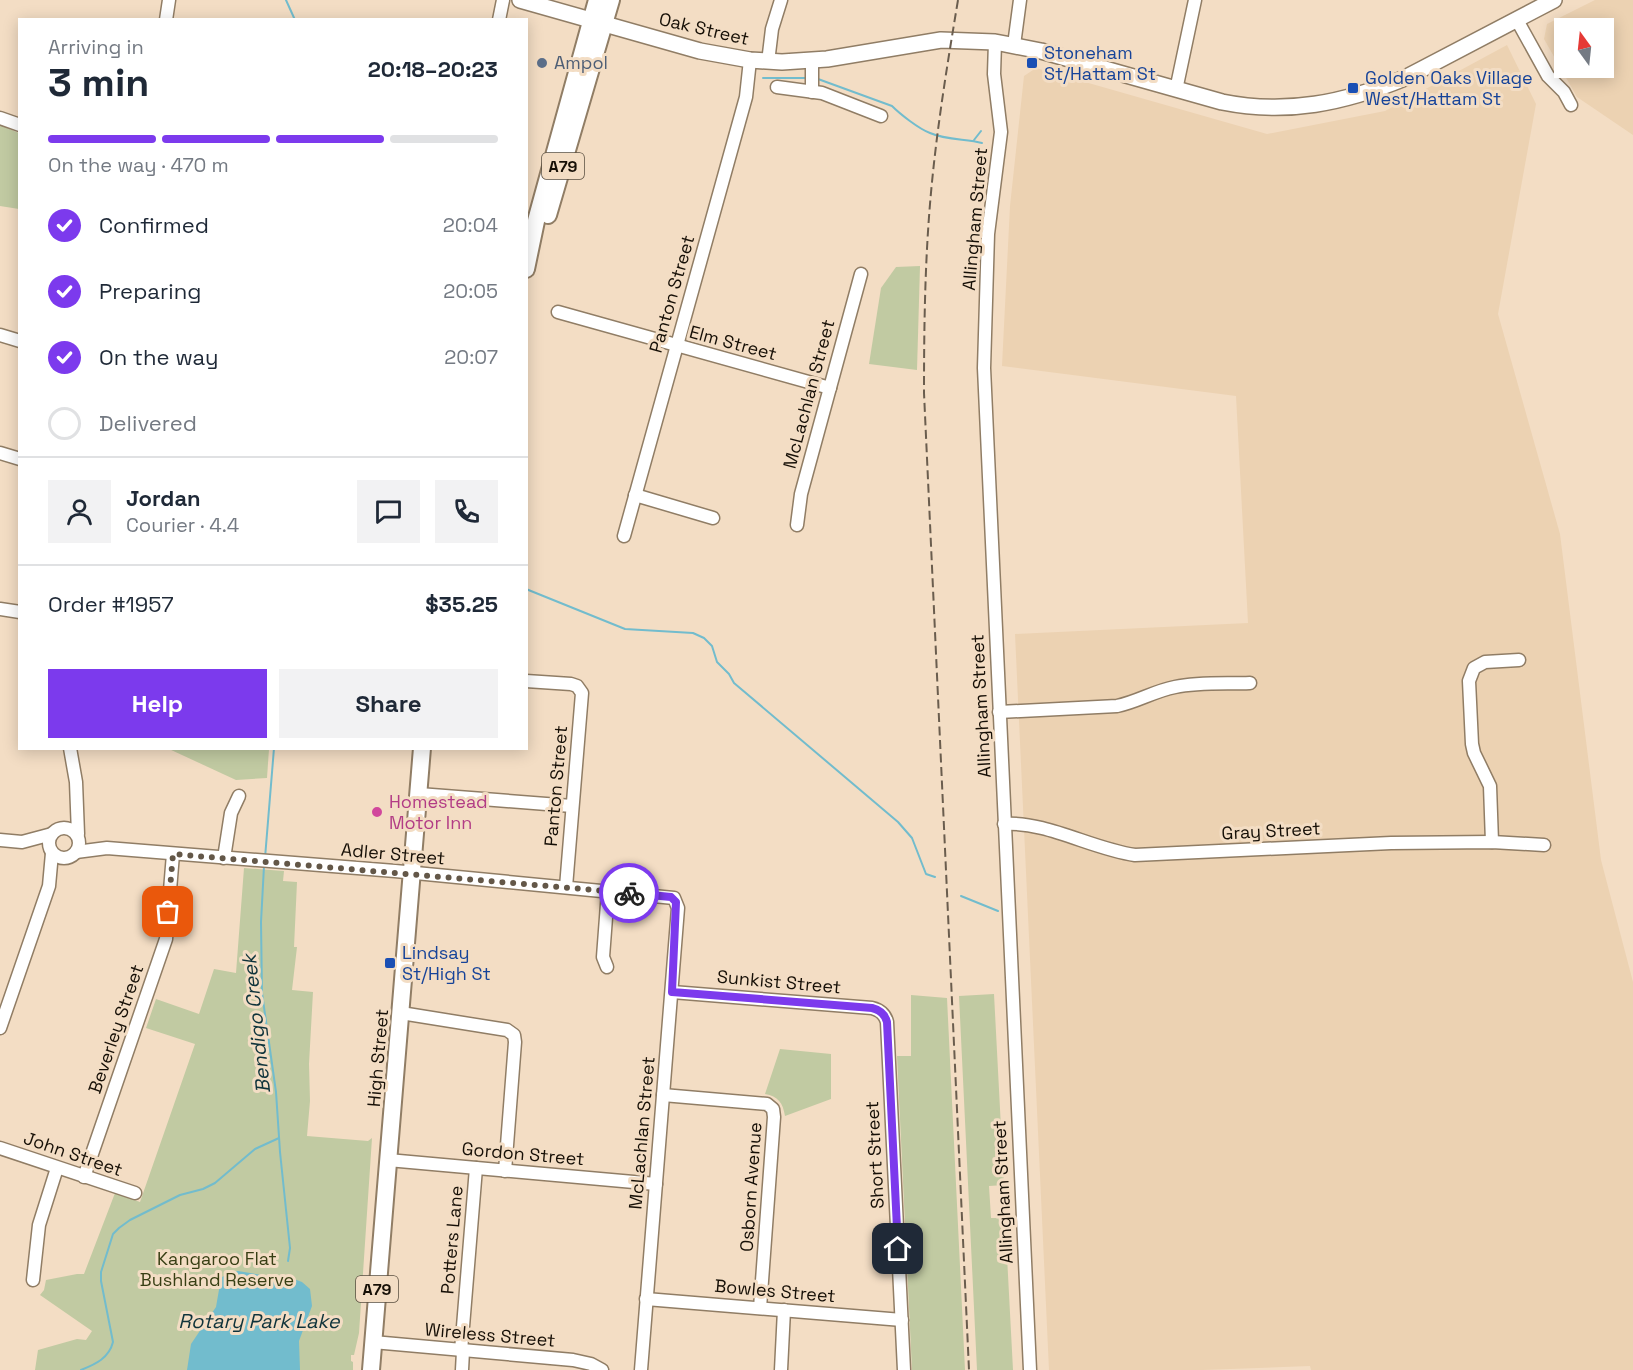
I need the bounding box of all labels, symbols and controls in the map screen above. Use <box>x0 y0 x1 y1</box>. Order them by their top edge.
street label: Oak Street <box>657 7 751 50</box>
north arrow <box>1554 18 1614 78</box>
map controls <box>1554 18 1614 78</box>
text: Arriving in <box>48 34 144 60</box>
place label: Stoneham St/Hattam St <box>1044 41 1156 85</box>
place label: Ampol <box>554 51 608 74</box>
text: 20:18–20:23 <box>368 55 498 83</box>
marker: Ampol <box>535 56 549 70</box>
marker: Stoneham St/Hattam St <box>1025 56 1039 70</box>
text: 3 min <box>48 58 149 107</box>
place label: Golden Oaks Village West/Hattam St <box>1365 66 1533 110</box>
marker: Golden Oaks Village West/Hattam St <box>1346 81 1360 95</box>
street label: Allingham Street <box>957 146 992 292</box>
text: On the way · 470 m <box>48 152 229 178</box>
road number: A79 <box>542 153 584 179</box>
icon: check <box>48 209 81 242</box>
text: Confirmed <box>99 211 209 239</box>
text: 20:04 <box>443 212 498 238</box>
street label: Panton Street <box>644 232 699 355</box>
icon: check <box>48 275 81 308</box>
text: Preparing <box>99 277 201 305</box>
text: 20:05 <box>443 278 498 304</box>
street label: McLachlan Street <box>778 317 839 471</box>
street label: Elm Street <box>687 320 779 365</box>
icon: check <box>48 341 81 374</box>
text: On the way <box>99 343 218 371</box>
text: 20:07 <box>444 344 498 370</box>
text: Delivered <box>99 409 197 437</box>
button: person <box>48 480 111 543</box>
button: chat <box>357 480 420 543</box>
button: phone <box>435 480 498 543</box>
text: Jordan <box>126 484 201 512</box>
text: Courier · 4.4 <box>126 512 239 538</box>
text: Order #1957 <box>48 590 174 618</box>
text: $35.25 <box>425 590 498 618</box>
street label: Allingham Street <box>965 634 996 778</box>
button: Help <box>48 669 267 738</box>
button: Share <box>279 669 498 738</box>
street label: Panton Street <box>539 724 572 847</box>
place label: Homestead Motor Inn <box>389 790 488 834</box>
marker: Homestead Motor Inn <box>370 805 384 819</box>
street label: Gray Street <box>1221 816 1321 845</box>
street label: Adler Street <box>340 837 446 870</box>
courier <box>599 863 659 923</box>
icon: bike <box>613 877 646 910</box>
pin <box>142 886 193 937</box>
icon: bag <box>151 895 184 928</box>
place label: Lindsay St/High St <box>402 941 491 985</box>
water label: Bendigo Creek <box>236 951 276 1095</box>
marker: Lindsay St/High St <box>383 956 397 970</box>
street label: Beverley Street <box>83 961 148 1096</box>
street label: Sunkist Street <box>716 965 842 998</box>
street label: High Street <box>362 1008 393 1108</box>
street label: McLachlan Street <box>623 1055 660 1210</box>
street label: Short Street <box>860 1101 889 1209</box>
street label: Allingham Street <box>987 1120 1018 1264</box>
street label: Osborn Avenue <box>734 1121 767 1253</box>
street label: John Street <box>21 1126 126 1181</box>
street label: Gordon Street <box>461 1137 585 1170</box>
street label: Potters Lane <box>435 1185 468 1295</box>
pin <box>872 1223 923 1274</box>
icon: home <box>881 1232 914 1265</box>
park label: Kangaroo Flat Bushland Reserve <box>140 1247 294 1291</box>
street label: Bowles Street <box>714 1274 837 1307</box>
road number: A79 <box>356 1276 398 1302</box>
water label: Rotary Park Lake <box>178 1308 341 1334</box>
street label: Wireless Street <box>424 1317 556 1352</box>

